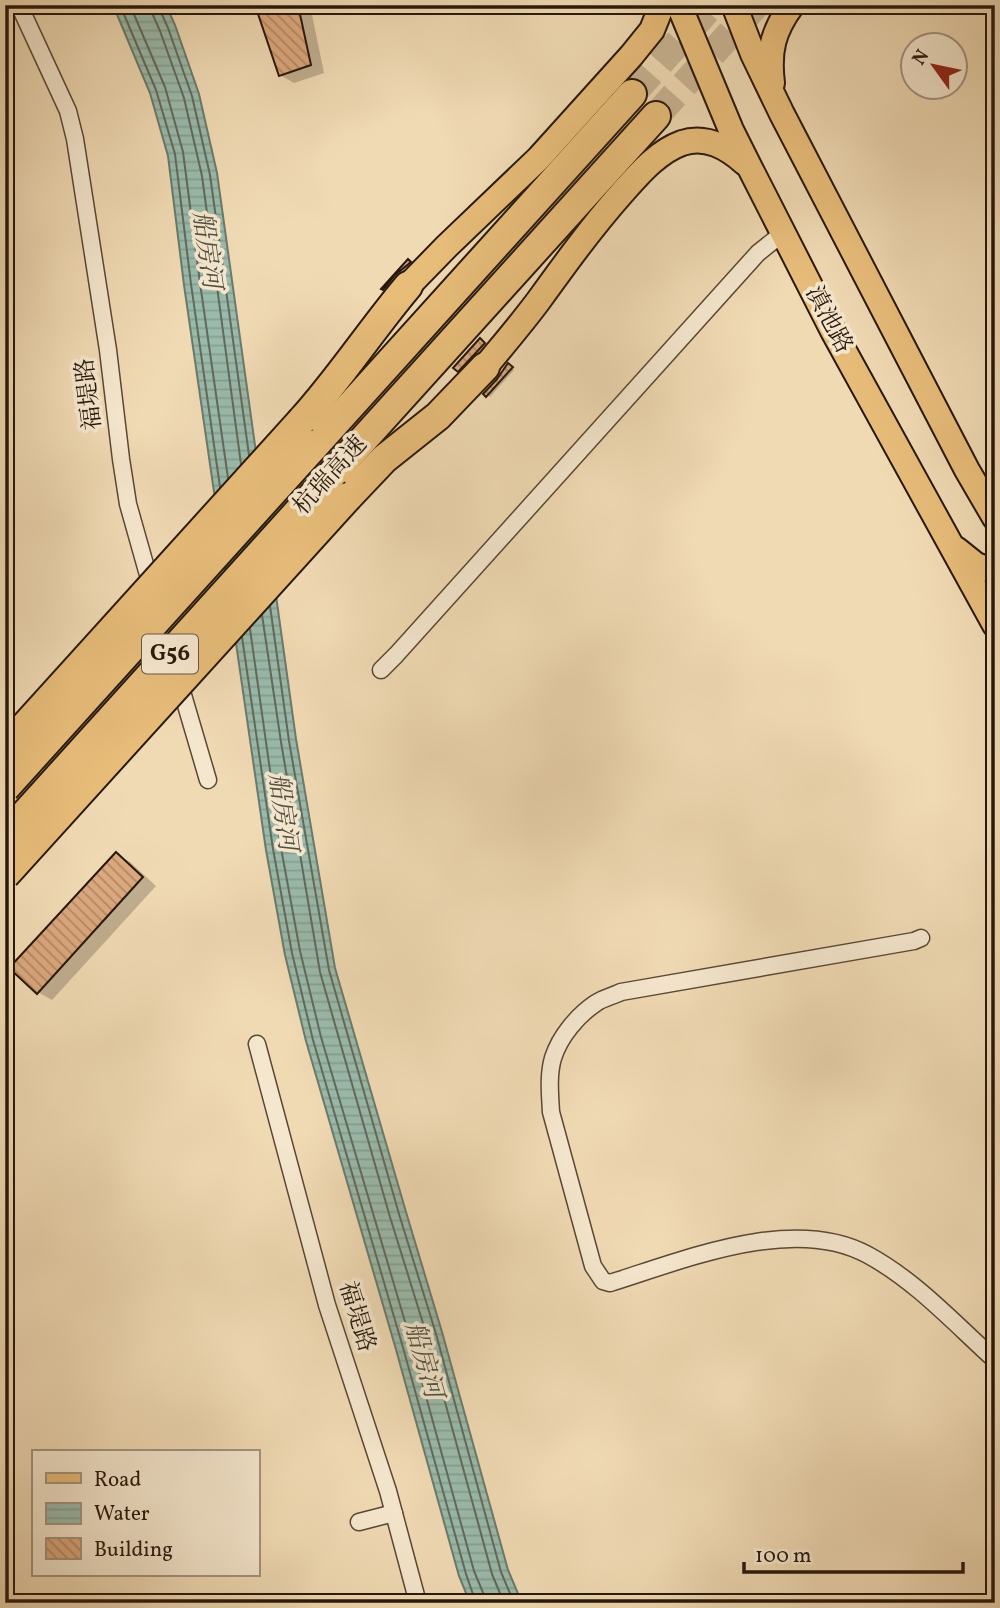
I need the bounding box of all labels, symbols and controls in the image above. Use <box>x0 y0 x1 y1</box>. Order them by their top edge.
north arrow <box>898 32 968 102</box>
text: N <box>907 45 936 71</box>
water label: 船房河 <box>183 209 230 295</box>
street label: 滇池路 <box>796 280 860 360</box>
street label: 福堤路 <box>69 356 111 432</box>
street label: 杭瑞高速 <box>286 429 376 523</box>
road number: G56 <box>142 634 198 674</box>
water label: 船房河 <box>259 771 306 857</box>
street label: 福堤路 <box>329 1278 383 1356</box>
water label: 船房河 <box>395 1318 452 1406</box>
legend <box>32 1450 259 1576</box>
text: Road <box>94 1466 141 1495</box>
text: Water <box>94 1500 150 1529</box>
scale bar <box>744 1531 963 1575</box>
text: Building <box>94 1536 173 1565</box>
text: 100 m <box>755 1542 812 1571</box>

